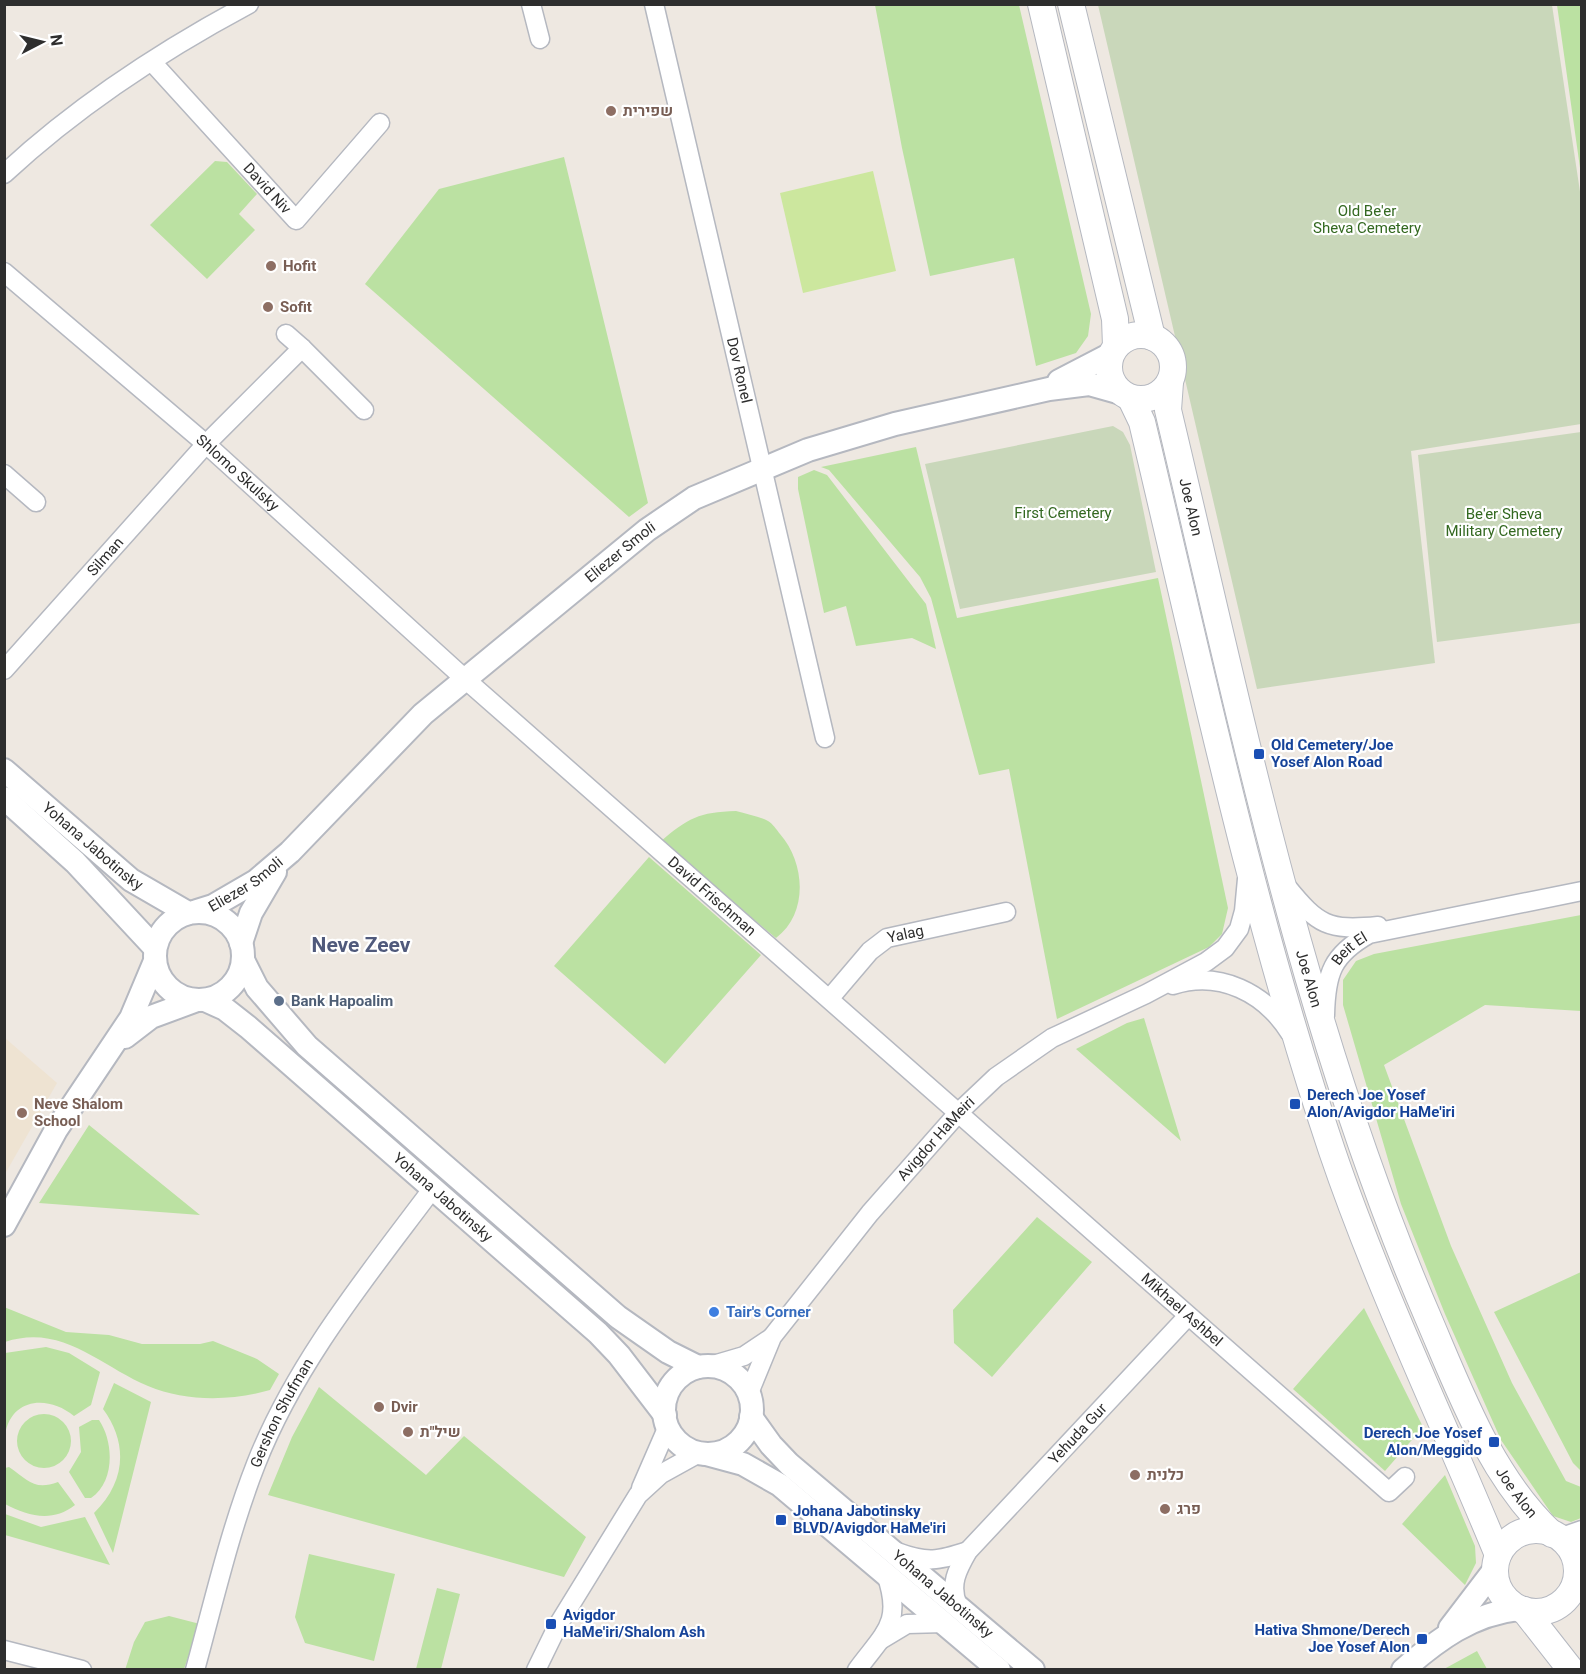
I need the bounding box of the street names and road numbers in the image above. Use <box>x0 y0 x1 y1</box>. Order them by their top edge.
street label: David Niv <box>239 159 295 218</box>
street label: Dov Ronel <box>723 336 756 405</box>
street label: Shlomo Skulsky <box>192 431 283 515</box>
street label: Joe Alon <box>1175 476 1206 538</box>
street label: Eliezer Smoli <box>581 518 659 586</box>
street label: Silman <box>83 534 127 580</box>
street label: Yohana Jabotinsky <box>39 798 146 894</box>
street label: Eliezer Smoli <box>205 853 287 916</box>
street label: David Frischman <box>664 853 760 940</box>
street label: Yalag <box>885 921 925 947</box>
street label: Beit El <box>1328 928 1370 969</box>
street label: Joe Alon <box>1292 948 1326 1010</box>
street label: Avigdor HaMeiri <box>894 1093 978 1185</box>
street label: Yohana Jabotinsky <box>389 1149 496 1246</box>
street label: Mikhael Ashbel <box>1138 1269 1226 1350</box>
street label: Gershon Shufman <box>247 1355 317 1470</box>
street label: Yehuda Gur <box>1045 1400 1111 1468</box>
street label: Joe Alon <box>1492 1464 1541 1522</box>
street label: Yohana Jabotinsky <box>889 1546 997 1642</box>

